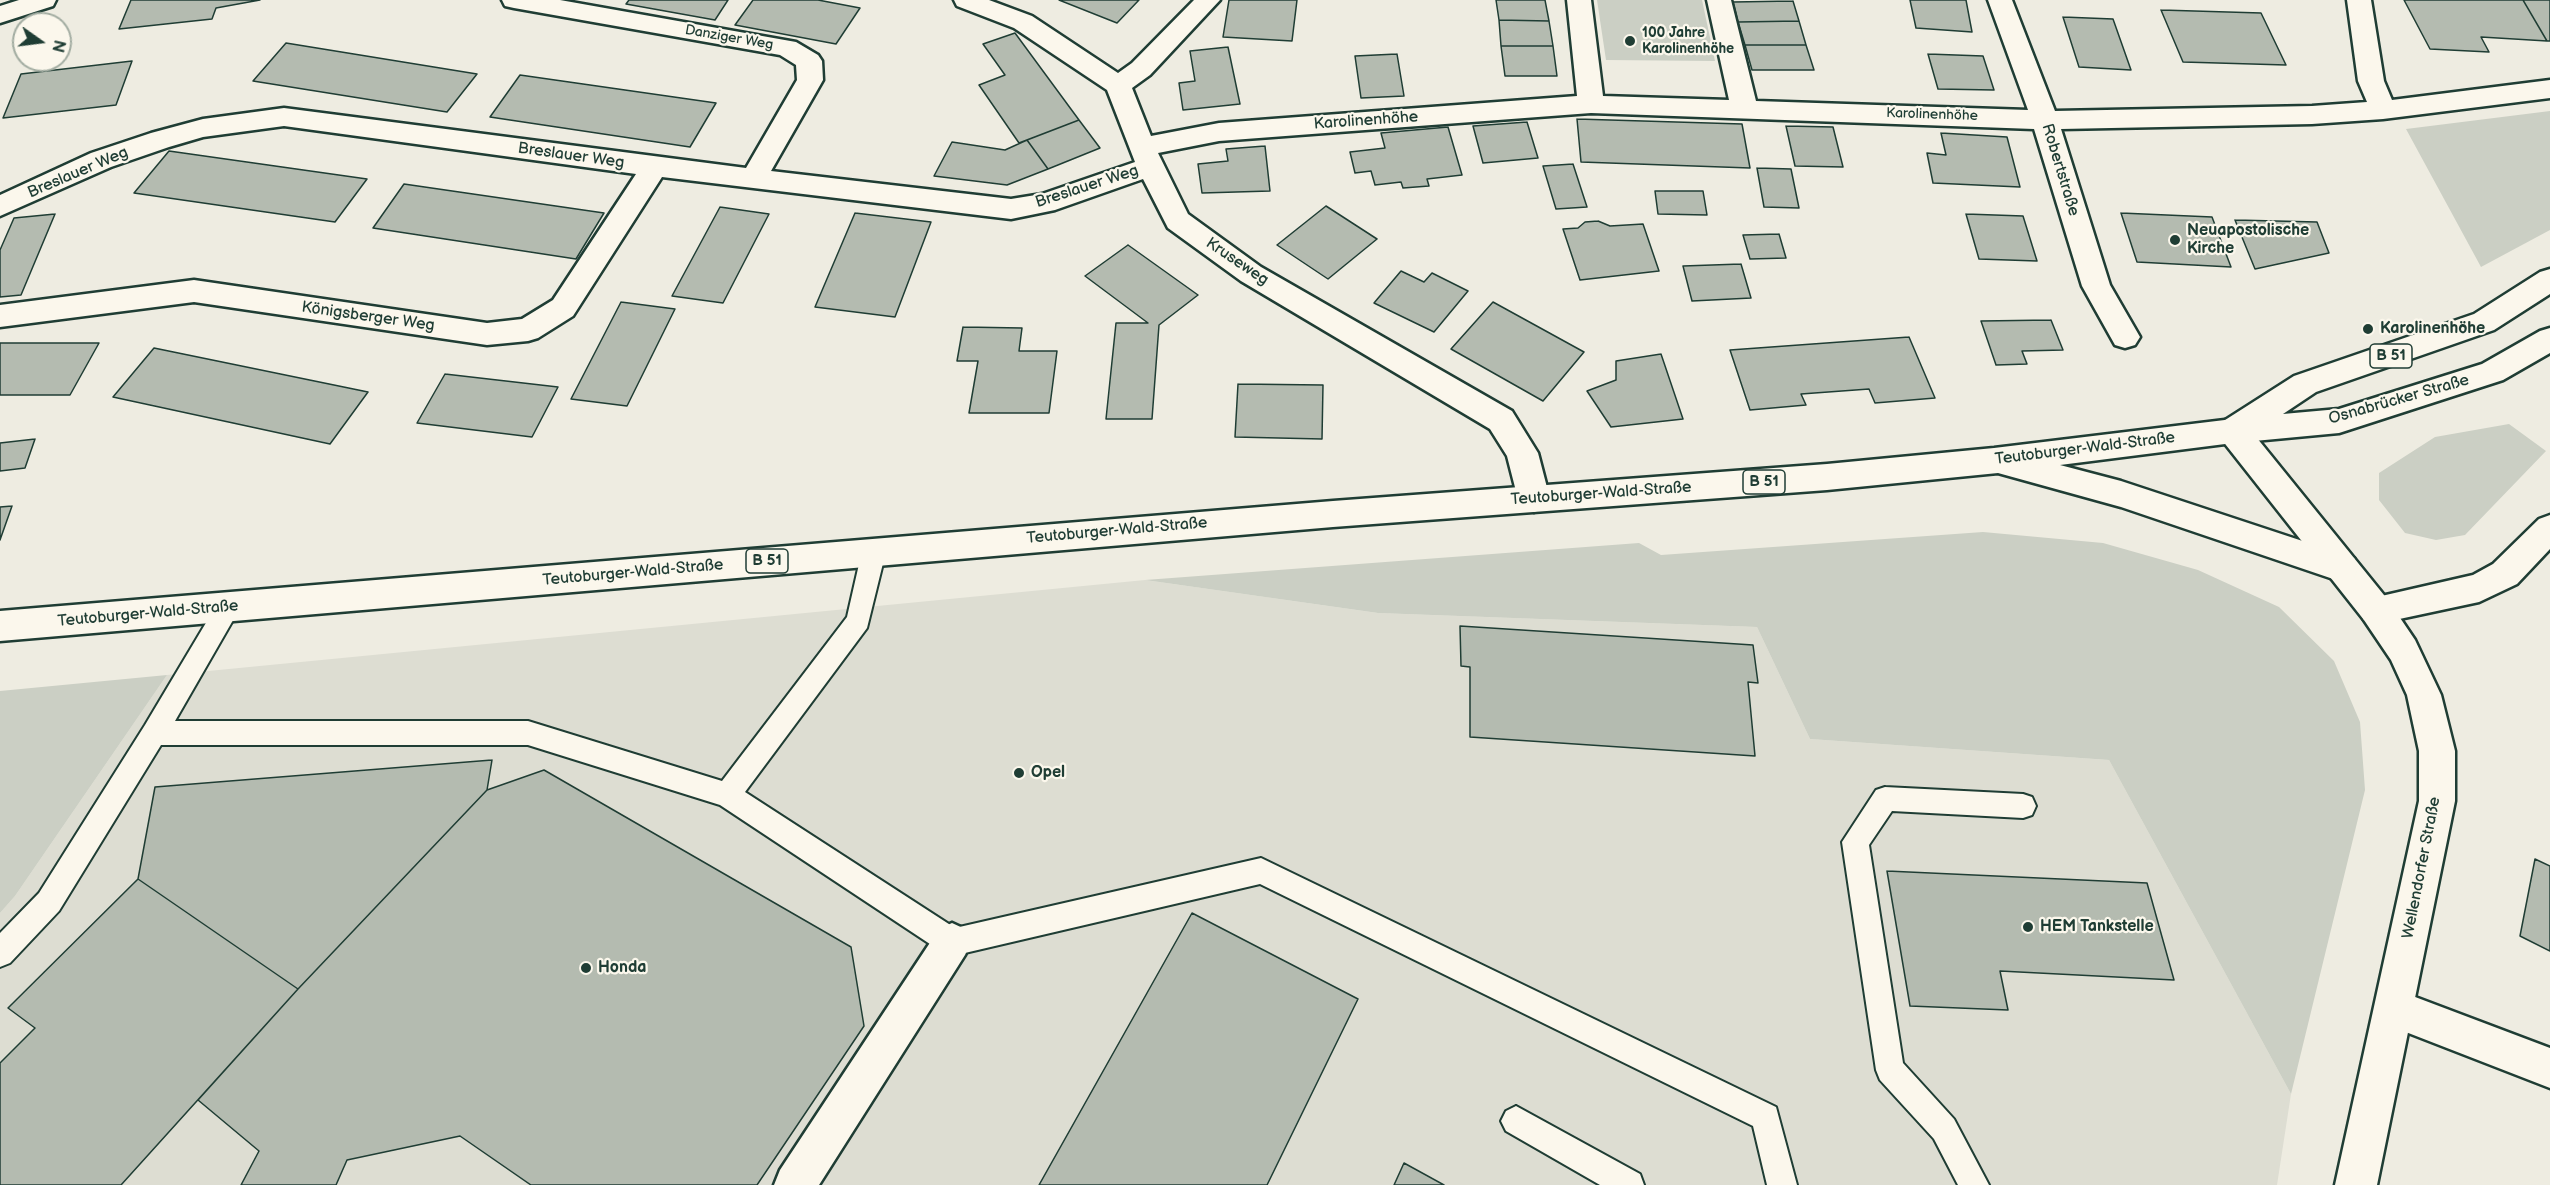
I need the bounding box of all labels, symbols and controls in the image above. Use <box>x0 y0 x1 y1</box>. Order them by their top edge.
north arrow <box>12 12 72 72</box>
street label: Danziger Weg <box>684 22 774 54</box>
place label: 100 Jahre Karolinenhöhe <box>1642 25 1734 57</box>
marker: 100 Jahre Karolinenhöhe <box>1623 34 1637 48</box>
text: N <box>47 38 69 54</box>
street label: Karolinenhöhe <box>1886 105 1978 125</box>
street label: Karolinenhöhe <box>1313 108 1419 134</box>
street label: Robertstraße <box>2037 122 2083 218</box>
street label: Breslauer Weg <box>517 139 625 173</box>
street label: Breslauer Weg <box>25 143 131 203</box>
street label: Breslauer Weg <box>1033 161 1141 213</box>
place label: Neuapostolische Kirche <box>2187 221 2309 259</box>
marker: Neuapostolische Kirche <box>2168 233 2182 247</box>
street label: Kruseweg <box>1202 234 1272 290</box>
street label: Königsberger Weg <box>300 298 436 336</box>
place label: Karolinenhöhe <box>2380 319 2485 339</box>
marker: Karolinenhöhe <box>2361 322 2375 336</box>
road number: B 51 <box>2370 344 2412 368</box>
street label: Osnabrücker Straße <box>2327 371 2471 429</box>
street label: Teutoburger-Wald-Straße <box>1994 428 2176 470</box>
road number: B 51 <box>1743 470 1785 494</box>
street label: Teutoburger-Wald-Straße <box>1510 478 1692 510</box>
street label: Teutoburger-Wald-Straße <box>1026 514 1208 548</box>
road number: B 51 <box>746 549 788 573</box>
street label: Teutoburger-Wald-Straße <box>542 556 724 590</box>
street label: Teutoburger-Wald-Straße <box>57 597 239 631</box>
place label: Opel <box>1031 763 1065 783</box>
marker: Opel <box>1012 766 1026 780</box>
street label: Wellendorfer Straße <box>2399 795 2445 941</box>
place label: HEM Tankstelle <box>2040 917 2154 937</box>
marker: HEM Tankstelle <box>2021 920 2035 934</box>
place label: Honda <box>598 958 646 978</box>
marker: Honda <box>579 961 593 975</box>

